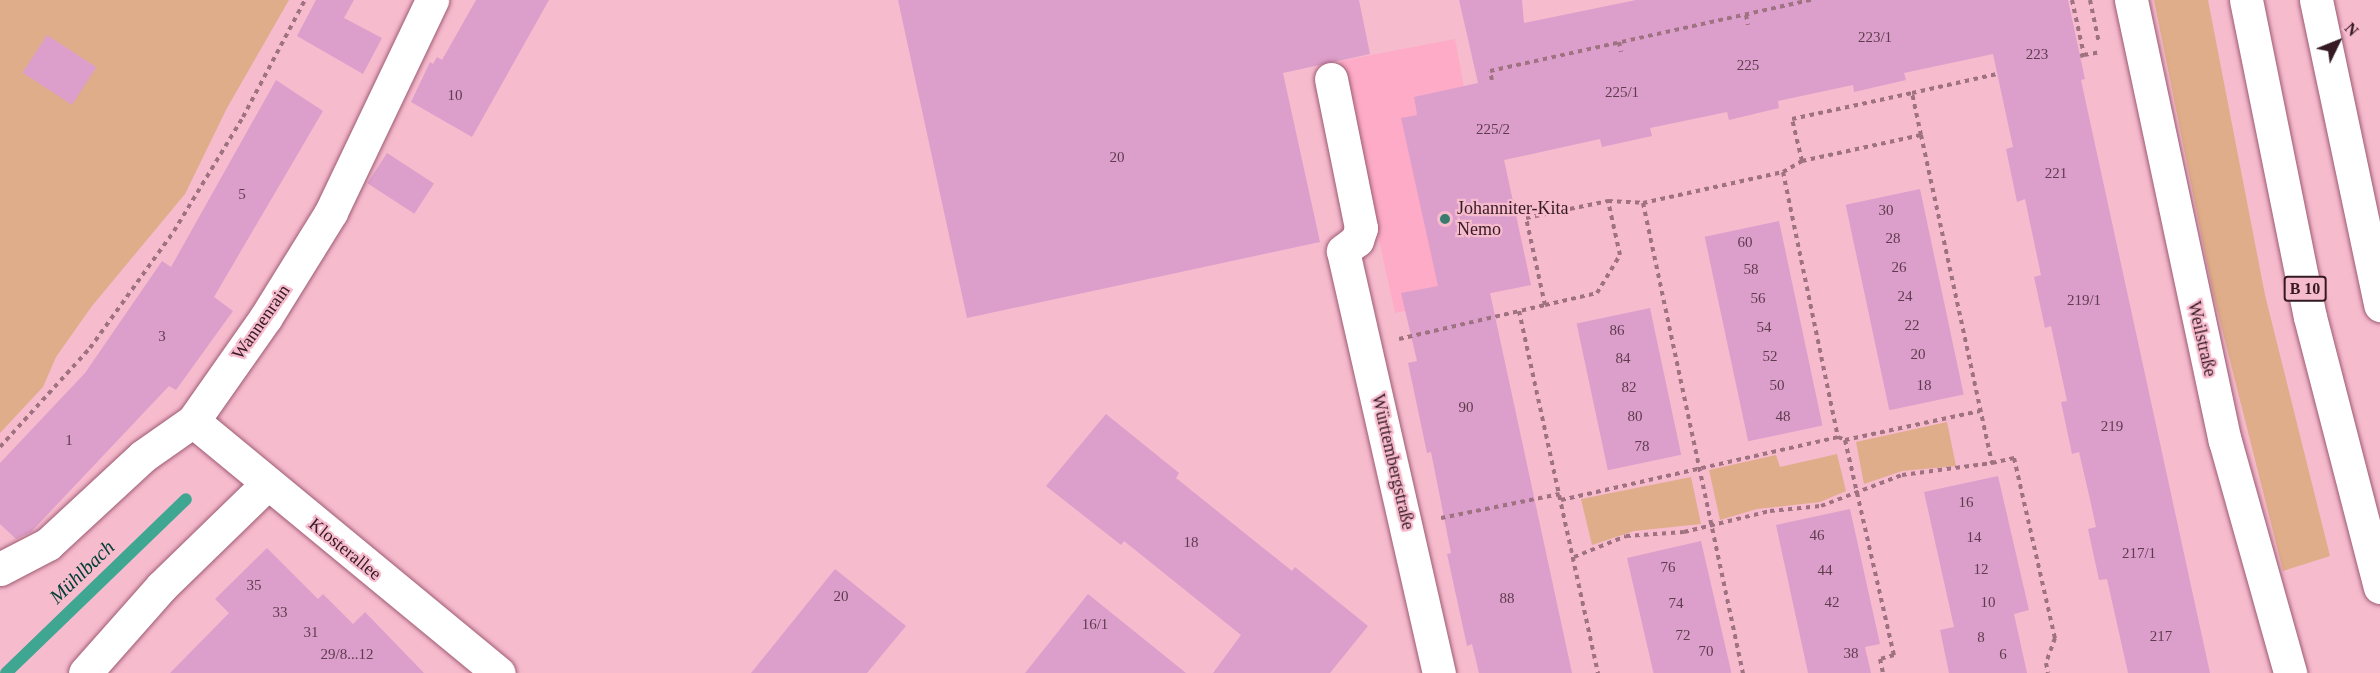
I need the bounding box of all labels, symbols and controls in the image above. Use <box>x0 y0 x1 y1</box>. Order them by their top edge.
north arrow <box>2308 12 2368 72</box>
text: N <box>2341 19 2362 39</box>
house number: 223/1 <box>1858 29 1892 47</box>
house number: 223 <box>2026 46 2048 64</box>
house number: 225 <box>1737 57 1759 75</box>
house number: 225/1 <box>1605 84 1639 102</box>
house number: 10 <box>448 87 462 105</box>
house number: 225/2 <box>1476 121 1510 139</box>
house number: 20 <box>1110 149 1124 167</box>
house number: 221 <box>2045 165 2067 183</box>
house number: 5 <box>238 186 246 204</box>
place label: Johanniter-Kita Nemo <box>1457 198 1569 240</box>
house number: 30 <box>1878 202 1894 220</box>
marker: Johanniter-Kita Nemo <box>1438 212 1452 226</box>
house number: 28 <box>1886 230 1900 248</box>
house number: 60 <box>1738 234 1752 252</box>
house number: 26 <box>1892 259 1906 277</box>
house number: 58 <box>1744 261 1758 279</box>
road number: B 10 <box>2282 276 2328 302</box>
street label: Wannenrain <box>227 280 295 364</box>
house number: 24 <box>1898 288 1912 306</box>
house number: 56 <box>1750 290 1766 308</box>
house number: 219/1 <box>2067 292 2101 310</box>
street label: Weilstraße <box>2183 299 2221 379</box>
house number: 22 <box>1904 317 1920 335</box>
house number: 54 <box>1756 319 1772 337</box>
house number: 86 <box>1610 322 1624 340</box>
house number: 3 <box>158 328 166 346</box>
house number: 20 <box>1910 346 1926 364</box>
house number: 52 <box>1762 348 1778 366</box>
house number: 84 <box>1616 350 1630 368</box>
house number: 50 <box>1770 377 1784 395</box>
house number: 18 <box>1916 377 1932 395</box>
house number: 82 <box>1622 379 1636 397</box>
street label: Württembergstraße <box>1367 392 1419 532</box>
house number: 90 <box>1458 399 1474 417</box>
house number: 80 <box>1628 408 1642 426</box>
house number: 48 <box>1776 408 1790 426</box>
house number: 219 <box>2101 418 2123 436</box>
house number: 1 <box>65 432 73 450</box>
house number: 78 <box>1634 438 1650 456</box>
house number: 16 <box>1958 494 1974 512</box>
street label: Klosterallee <box>304 513 386 585</box>
house number: 46 <box>1810 527 1824 545</box>
house number: 14 <box>1966 529 1982 547</box>
house number: 18 <box>1184 534 1198 552</box>
water label: Mühlbach <box>44 535 120 609</box>
house number: 217/1 <box>2122 545 2156 563</box>
house number: 76 <box>1660 559 1676 577</box>
house number: 12 <box>1974 561 1988 579</box>
house number: 44 <box>1818 562 1832 580</box>
house number: 35 <box>246 577 262 595</box>
house number: 20 <box>834 588 848 606</box>
house number: 88 <box>1500 590 1514 608</box>
house number: 42 <box>1824 594 1840 612</box>
house number: 10 <box>1980 594 1996 612</box>
house number: 74 <box>1668 595 1684 613</box>
house number: 33 <box>272 604 288 622</box>
house number: 16/1 <box>1082 616 1108 634</box>
house number: 31 <box>304 624 318 642</box>
house number: 72 <box>1676 627 1690 645</box>
house number: 217 <box>2150 628 2172 646</box>
house number: 8 <box>1977 629 1985 647</box>
house number: 70 <box>1698 643 1714 661</box>
house number: 38 <box>1844 645 1858 663</box>
house number: 29/8...12 <box>321 646 373 664</box>
house number: 6 <box>1999 646 2007 664</box>

